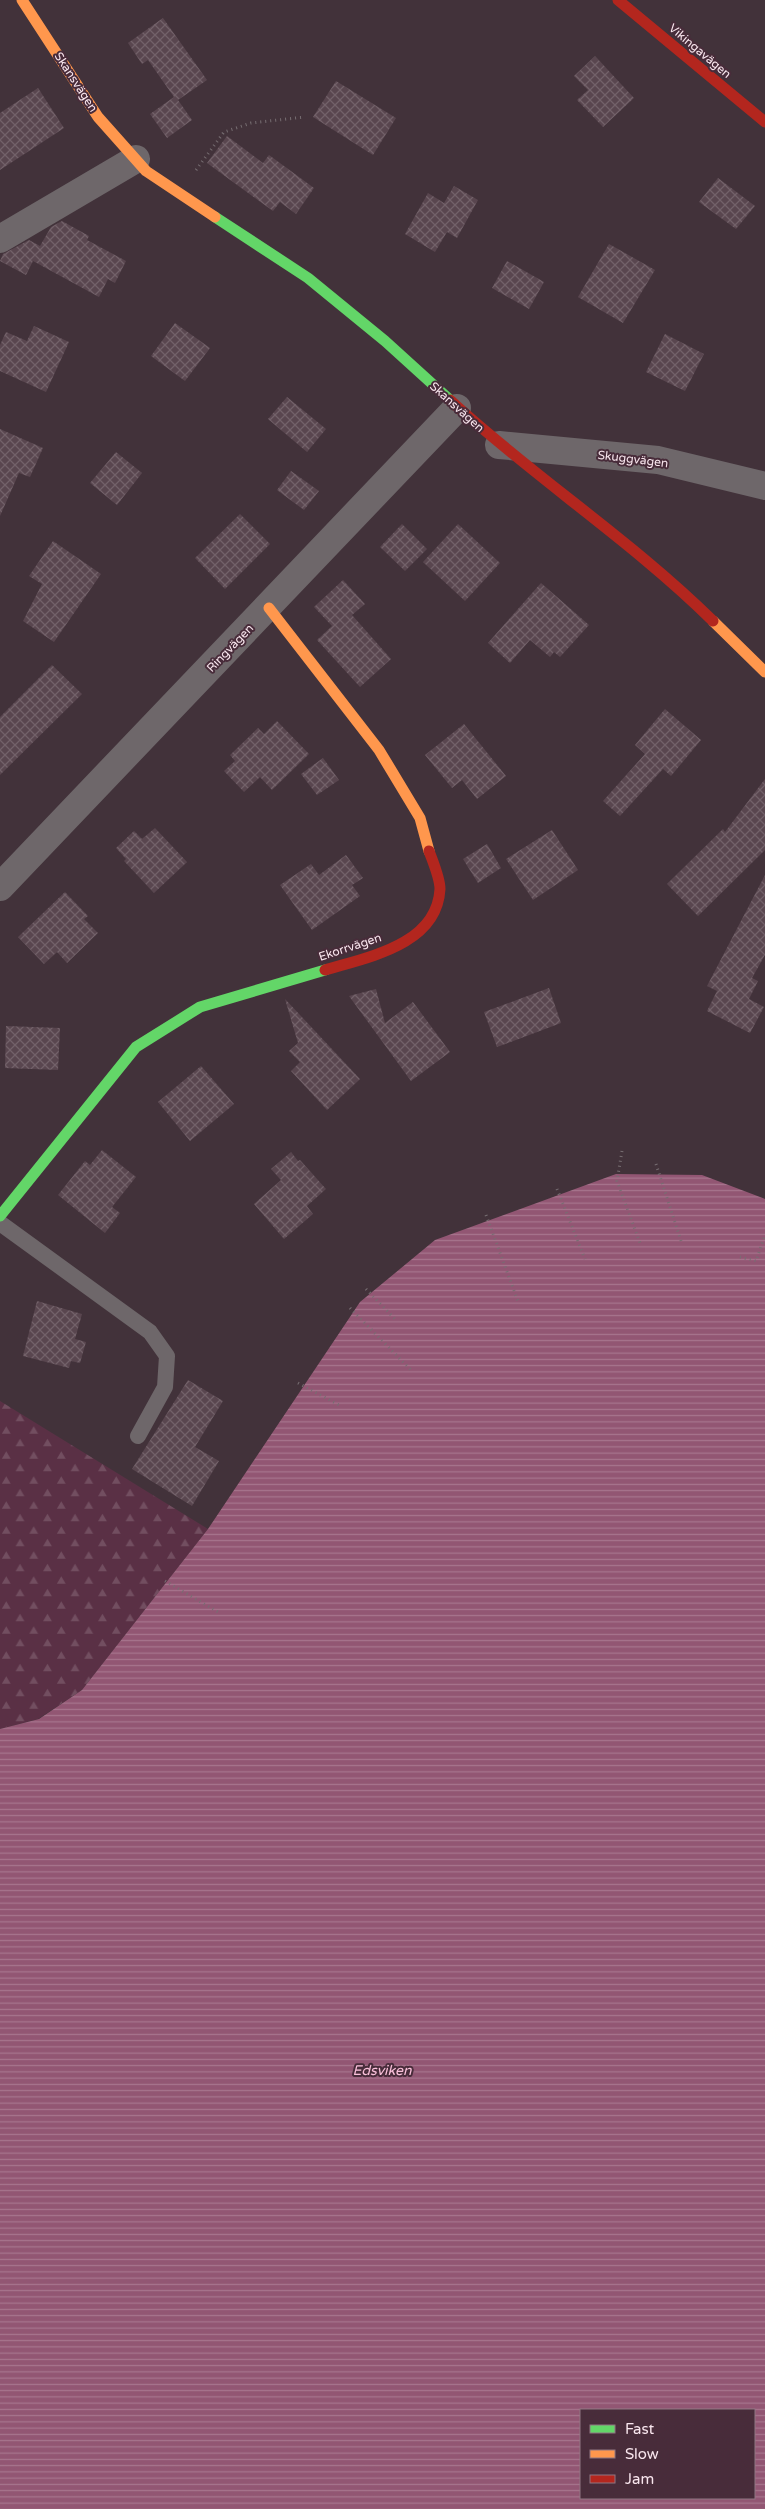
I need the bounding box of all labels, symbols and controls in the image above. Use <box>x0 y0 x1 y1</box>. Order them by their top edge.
street label: Vikingavägen <box>666 21 734 81</box>
street label: Skansvägen <box>52 50 100 114</box>
street label: Skansvägen <box>427 379 487 435</box>
street label: Skuggvägen <box>597 448 669 470</box>
street label: Ringvägen <box>204 621 256 675</box>
street label: Ekorrvägen <box>317 930 383 964</box>
water label: Edsviken <box>352 2062 412 2079</box>
legend <box>580 2409 755 2499</box>
text: Fast <box>625 2420 655 2438</box>
text: Slow <box>625 2445 659 2463</box>
text: Jam <box>625 2470 654 2488</box>

